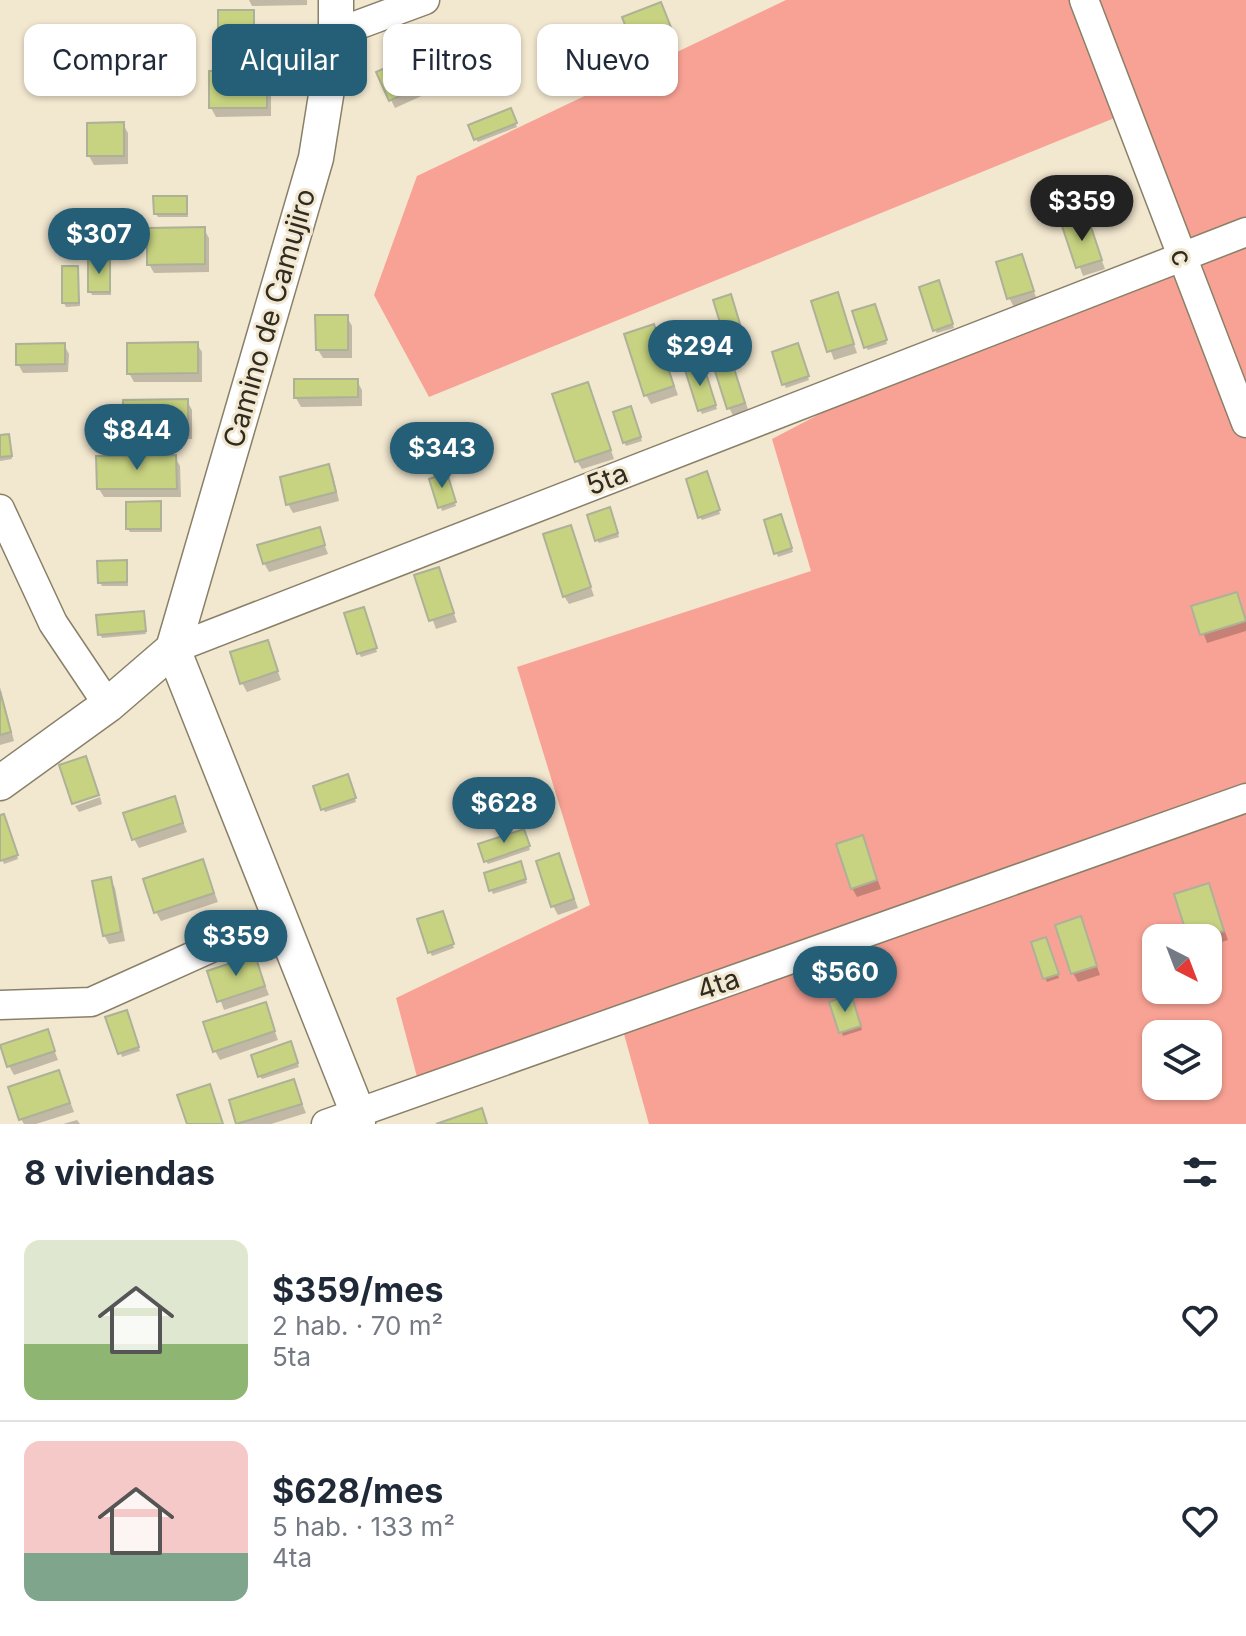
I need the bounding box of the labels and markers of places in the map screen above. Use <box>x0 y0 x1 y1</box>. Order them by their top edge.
pin: $359 <box>1035 175 1129 243</box>
pin: $307 <box>52 208 146 276</box>
pin: $294 <box>653 320 747 388</box>
pin: $844 <box>90 404 184 472</box>
pin: $343 <box>395 422 489 490</box>
pin: $628 <box>457 777 551 845</box>
pin: $359 <box>189 910 283 978</box>
pin: $560 <box>798 946 892 1014</box>

